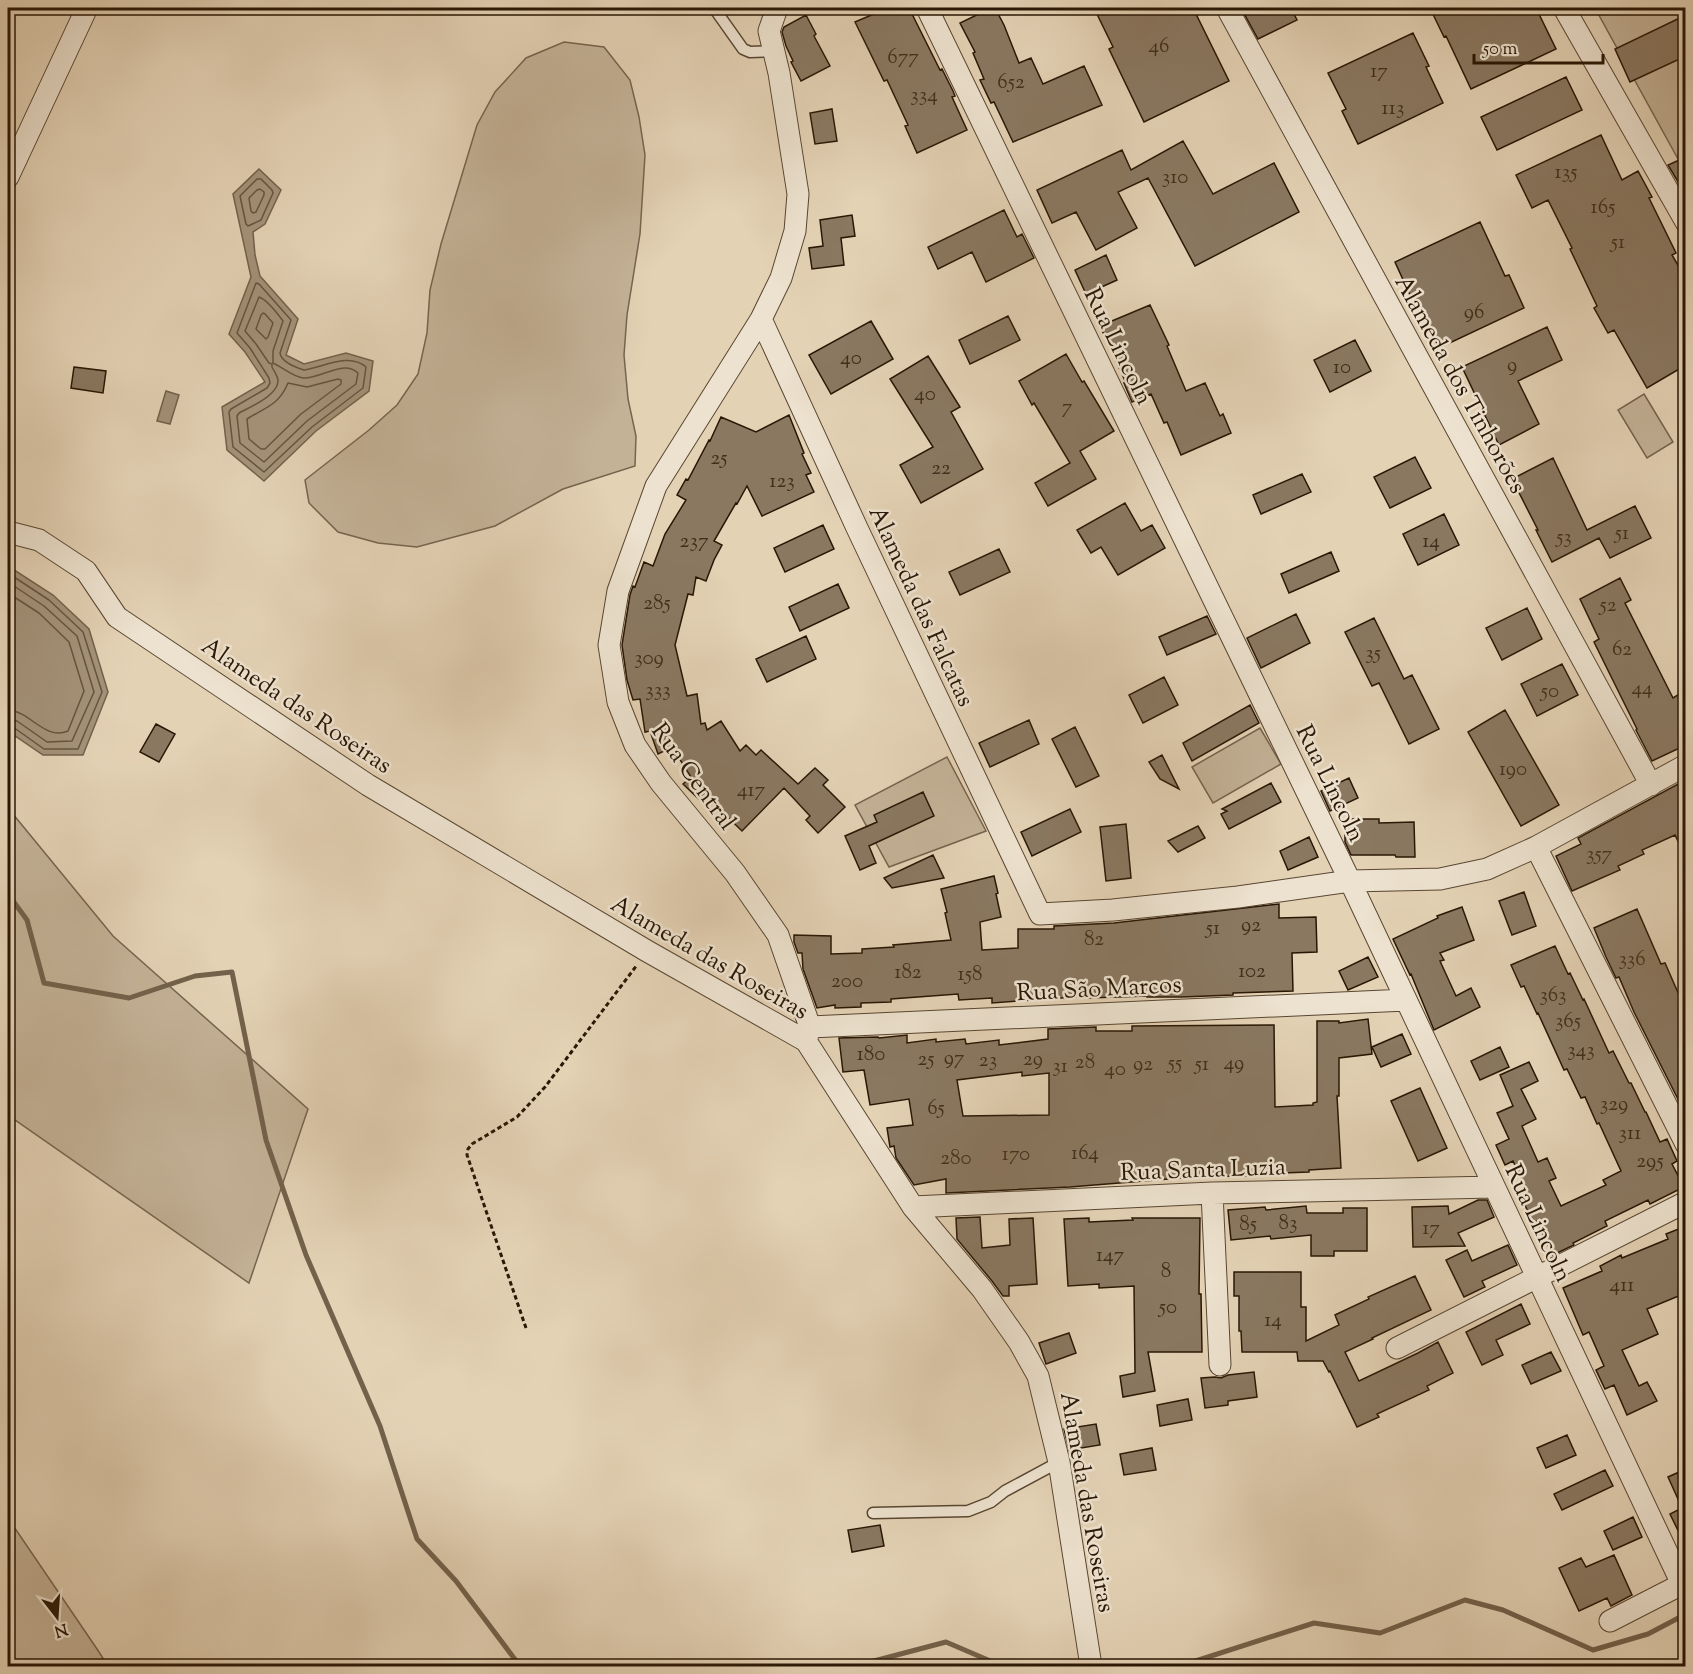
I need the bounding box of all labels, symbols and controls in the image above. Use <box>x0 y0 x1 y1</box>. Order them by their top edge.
scale bar <box>1474 27 1603 65</box>
house number: 46 <box>1149 32 1169 62</box>
text: 50 m <box>1482 37 1518 63</box>
house number: 677 <box>887 43 919 73</box>
house number: 17 <box>1370 57 1388 87</box>
house number: 652 <box>997 68 1025 98</box>
house number: 334 <box>910 81 938 111</box>
house number: 113 <box>1382 94 1404 124</box>
house number: 135 <box>1555 158 1577 188</box>
house number: 310 <box>1162 163 1188 193</box>
house number: 165 <box>1591 193 1615 223</box>
house number: 51 <box>1610 228 1625 258</box>
street label: Alameda dos Tinhorões <box>1385 270 1534 500</box>
street label: Rua Lincoln <box>1074 283 1160 411</box>
house number: 96 <box>1464 298 1484 328</box>
house number: 40 <box>840 344 862 374</box>
house number: 9 <box>1507 351 1517 381</box>
house number: 10 <box>1333 353 1351 383</box>
house number: 40 <box>914 380 936 410</box>
house number: 7 <box>1062 393 1073 423</box>
house number: 25 <box>710 444 728 474</box>
house number: 22 <box>931 454 951 484</box>
house number: 123 <box>769 467 795 497</box>
street label: Alameda das Falcatas <box>859 501 982 713</box>
house number: 51 <box>1614 519 1629 549</box>
house number: 53 <box>1555 523 1572 553</box>
house number: 237 <box>680 527 709 557</box>
house number: 14 <box>1422 527 1440 557</box>
house number: 285 <box>643 589 671 619</box>
house number: 52 <box>1598 591 1617 621</box>
street label: Alameda das Roseiras <box>194 630 398 783</box>
house number: 62 <box>1612 635 1632 665</box>
house number: 35 <box>1365 639 1381 669</box>
house number: 309 <box>634 644 664 674</box>
house number: 44 <box>1631 674 1653 704</box>
house number: 333 <box>645 676 671 706</box>
house number: 50 <box>1540 677 1559 707</box>
street label: Rua Central <box>642 716 743 838</box>
street label: Rua Lincoln <box>1286 720 1372 848</box>
house number: 190 <box>1499 755 1527 785</box>
house number: 417 <box>737 776 766 806</box>
house number: 357 <box>1586 840 1613 870</box>
street label: Alameda das Roseiras <box>604 888 814 1029</box>
house number: 92 <box>1241 911 1261 941</box>
house number: 51 <box>1205 914 1220 944</box>
house number: 82 <box>1084 925 1104 955</box>
house number: 336 <box>1618 945 1646 975</box>
house number: 102 <box>1238 957 1266 987</box>
house number: 182 <box>894 958 922 988</box>
house number: 158 <box>958 960 982 990</box>
house number: 200 <box>831 967 863 997</box>
street label: Rua São Marcos <box>1016 969 1182 1011</box>
house number: 363 <box>1539 981 1567 1011</box>
house number: 365 <box>1555 1007 1581 1037</box>
house number: 343 <box>1567 1036 1595 1066</box>
house number: 180 <box>857 1040 885 1070</box>
house number: 97 <box>944 1044 965 1074</box>
house number: 25 <box>917 1045 935 1075</box>
house number: 29 <box>1023 1045 1043 1075</box>
house number: 23 <box>979 1046 997 1076</box>
house number: 28 <box>1075 1048 1095 1078</box>
house number: 55 <box>1167 1049 1182 1079</box>
house number: 49 <box>1224 1049 1244 1079</box>
house number: 92 <box>1133 1050 1153 1080</box>
house number: 51 <box>1194 1050 1209 1080</box>
house number: 31 <box>1052 1052 1068 1082</box>
house number: 40 <box>1104 1055 1126 1085</box>
house number: 329 <box>1600 1090 1628 1120</box>
house number: 65 <box>927 1094 945 1124</box>
house number: 311 <box>1619 1119 1641 1149</box>
house number: 164 <box>1071 1139 1099 1169</box>
house number: 170 <box>1002 1140 1030 1170</box>
house number: 280 <box>940 1144 972 1174</box>
house number: 295 <box>1636 1147 1664 1177</box>
street label: Rua Santa Luzia <box>1120 1151 1286 1191</box>
street label: Rua Lincoln <box>1495 1159 1579 1288</box>
house number: 83 <box>1279 1209 1297 1239</box>
house number: 85 <box>1239 1210 1257 1240</box>
house number: 17 <box>1422 1214 1440 1244</box>
house number: 147 <box>1096 1241 1125 1271</box>
house number: 8 <box>1161 1257 1171 1287</box>
house number: 411 <box>1610 1271 1634 1301</box>
house number: 50 <box>1158 1293 1177 1323</box>
house number: 14 <box>1264 1306 1282 1336</box>
street label: Alameda das Roseiras <box>1050 1389 1122 1615</box>
north arrow <box>27 1587 87 1647</box>
text: N <box>51 1616 70 1642</box>

